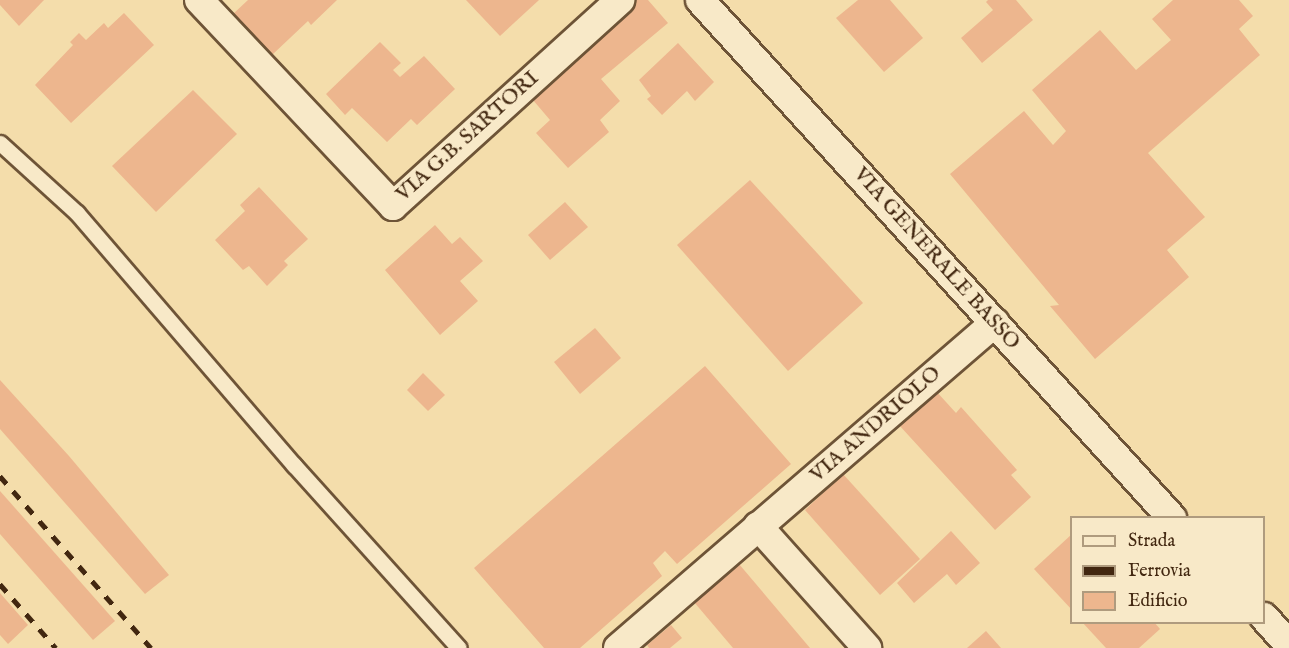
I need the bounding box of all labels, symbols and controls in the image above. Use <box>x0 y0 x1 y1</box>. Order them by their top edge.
street label: VIA G.B. SARTORI <box>391 66 545 208</box>
street label: VIA GENERALE BASSO <box>847 163 1025 355</box>
street label: VIA ANDRIOLO <box>806 361 946 489</box>
legend <box>1070 516 1265 624</box>
text: Strada <box>1128 530 1175 553</box>
text: Ferrovia <box>1128 560 1191 583</box>
text: Edificio <box>1128 590 1188 613</box>

